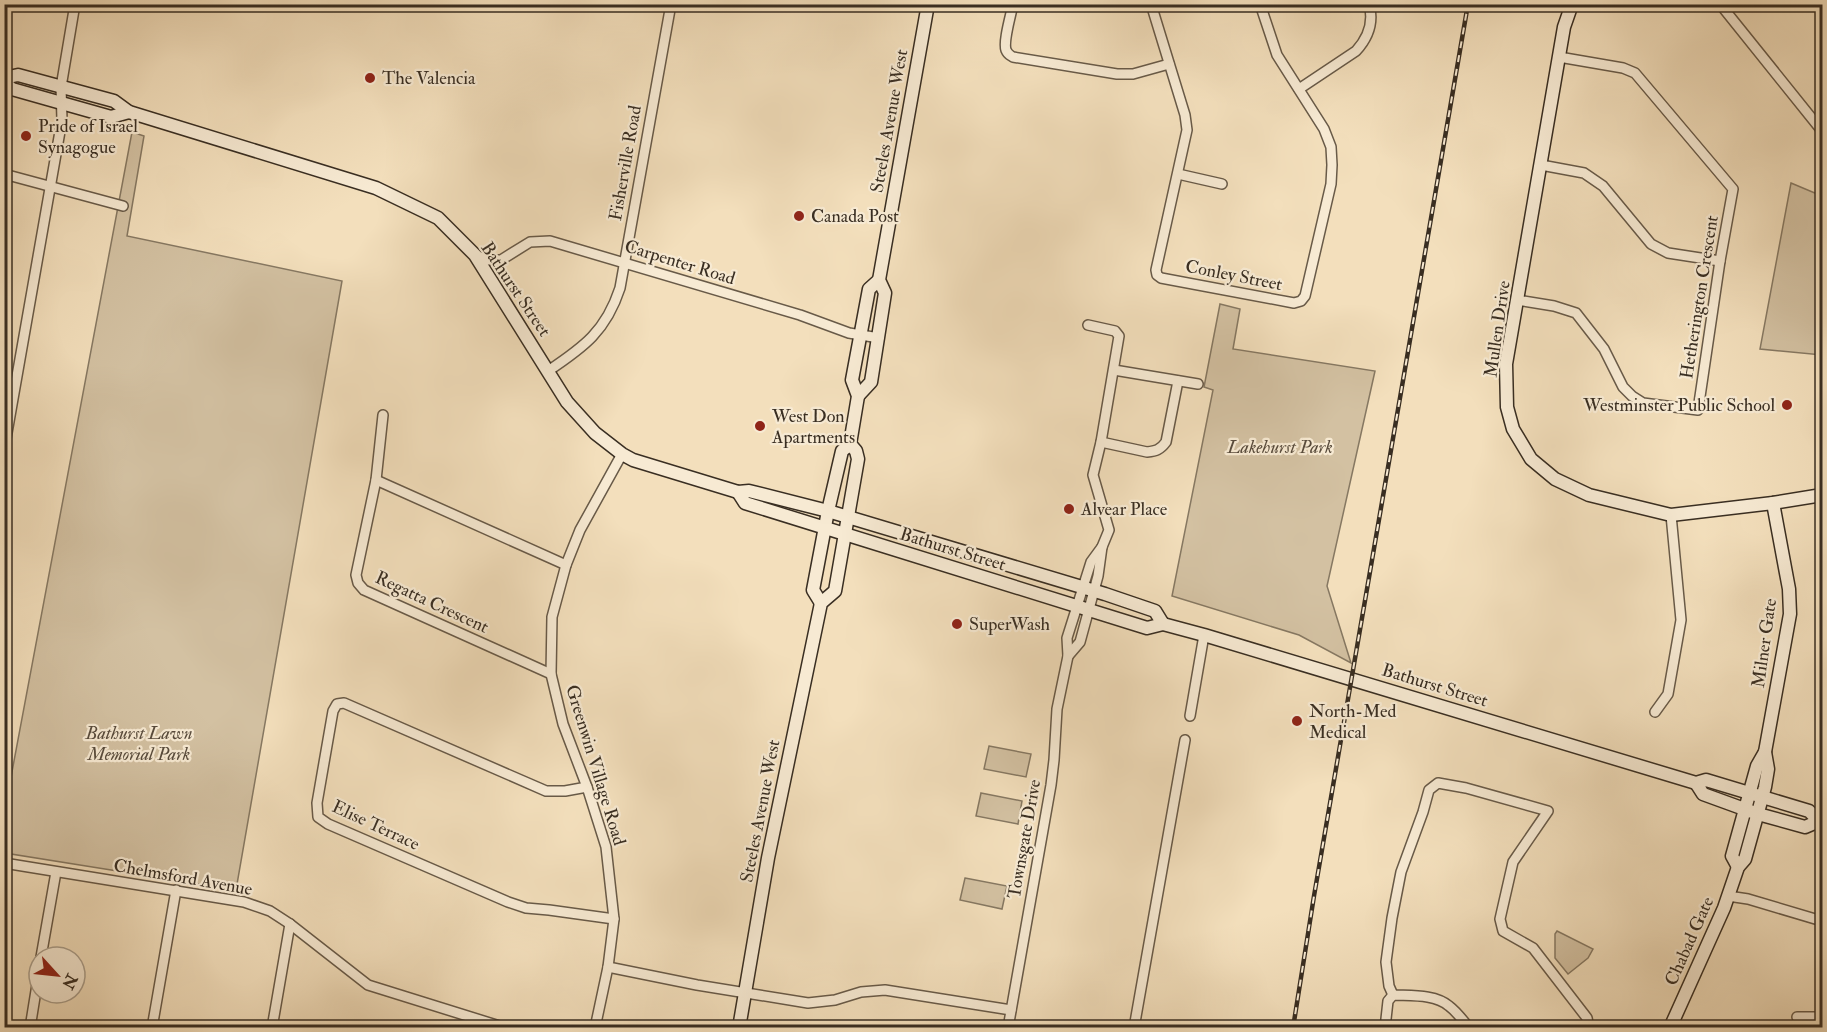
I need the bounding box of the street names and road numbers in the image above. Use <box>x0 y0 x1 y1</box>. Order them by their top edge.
street label: Steeles Avenue West <box>866 48 913 195</box>
street label: Fisherville Road <box>604 104 647 222</box>
street label: Hetherington Crescent <box>1675 214 1724 380</box>
street label: Carpenter Road <box>622 235 738 290</box>
street label: Bathurst Street <box>475 237 556 341</box>
street label: Conley Street <box>1183 255 1284 296</box>
street label: Mullen Drive <box>1479 279 1516 379</box>
street label: Bathurst Street <box>897 522 1009 577</box>
street label: Regatta Crescent <box>371 566 492 639</box>
street label: Milner Gate <box>1747 596 1782 689</box>
street label: Bathurst Street <box>1379 658 1491 713</box>
street label: Greenwin Village Road <box>560 682 631 848</box>
street label: Steeles Avenue West <box>735 738 786 884</box>
street label: Townsgate Drive <box>1003 777 1046 901</box>
street label: Elise Terrace <box>328 795 424 856</box>
street label: Chelmsford Avenue <box>112 854 255 901</box>
street label: Chabad Gate <box>1660 893 1719 989</box>

